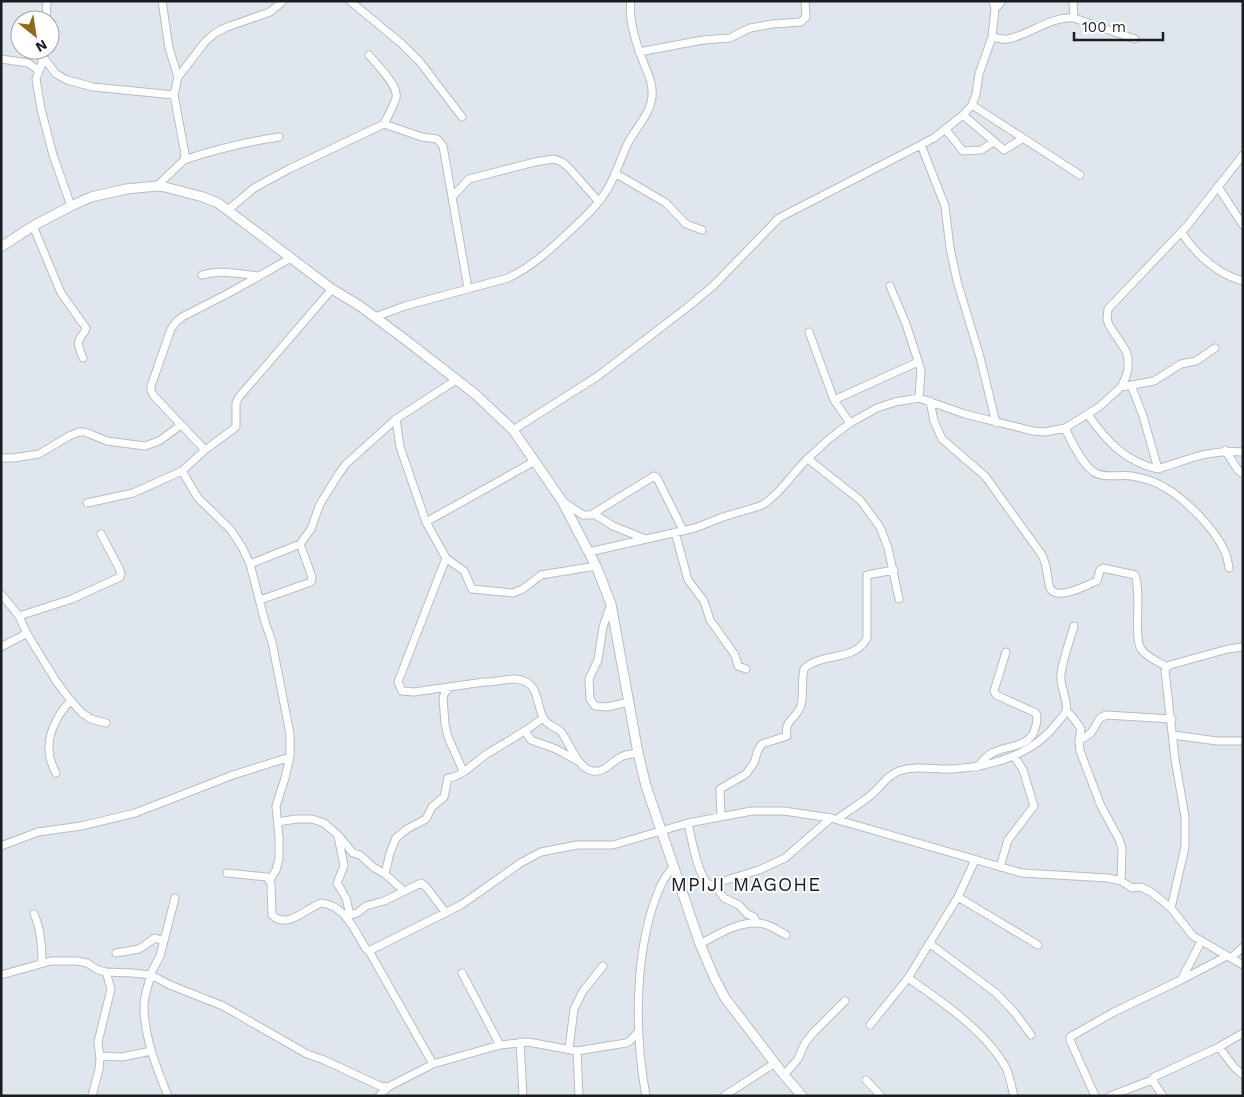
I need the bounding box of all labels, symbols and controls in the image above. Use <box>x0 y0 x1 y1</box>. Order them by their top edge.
north arrow <box>10 10 60 60</box>
scale bar <box>1074 10 1163 42</box>
text: 100 m <box>1082 18 1126 36</box>
text: N <box>33 37 50 56</box>
district label: MPIJI MAGOHE <box>671 873 821 896</box>

